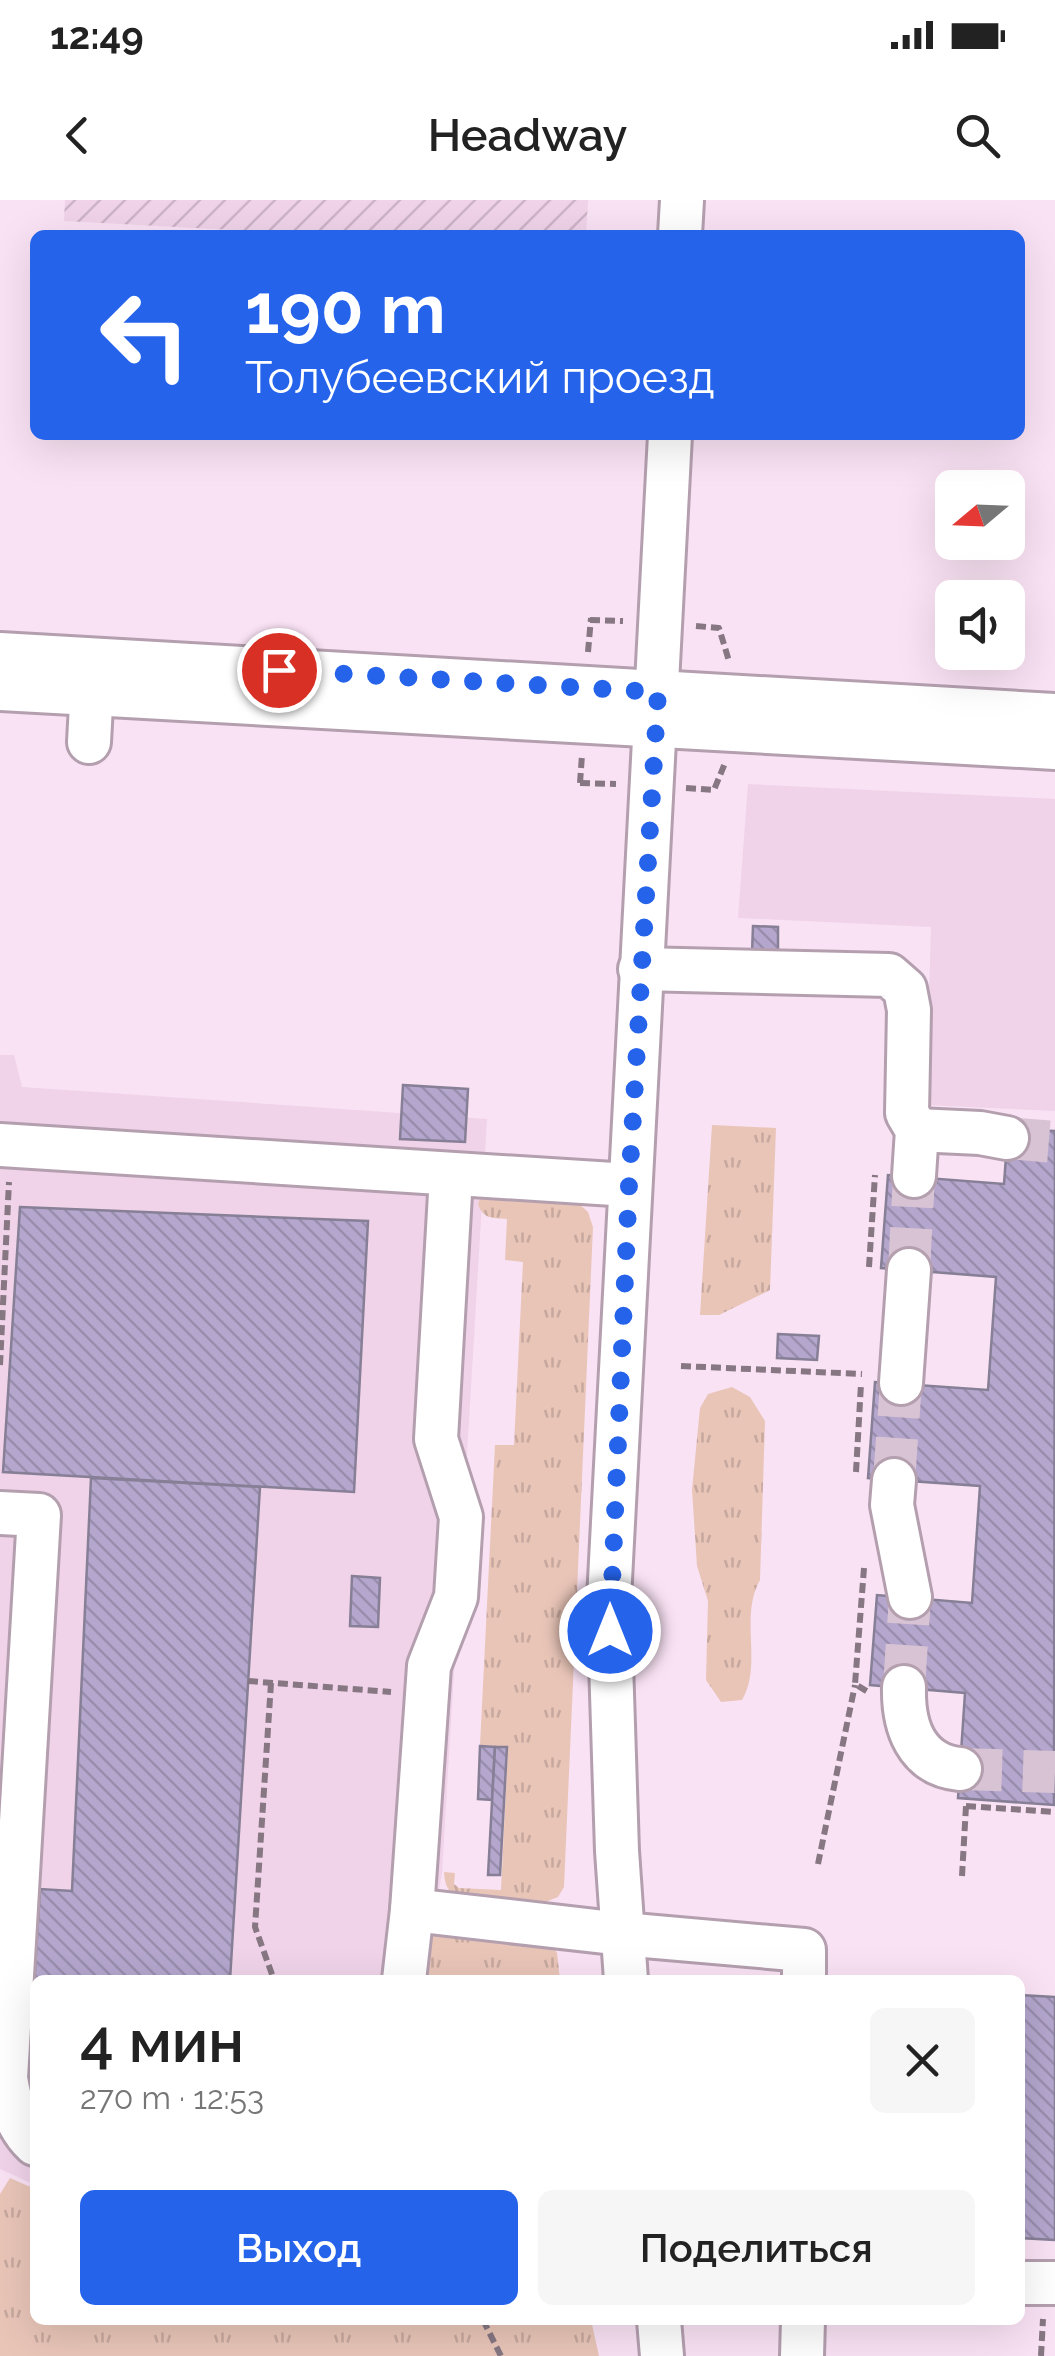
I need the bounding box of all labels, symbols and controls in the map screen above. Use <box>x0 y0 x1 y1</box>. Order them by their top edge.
text: 12:49 <box>50 13 144 58</box>
icon: back <box>50 108 105 163</box>
icon: search <box>950 108 1005 163</box>
text: Headway <box>428 109 627 162</box>
text: 190 m <box>245 267 446 349</box>
icon: left <box>80 270 210 400</box>
text: Толубеевский проезд <box>245 351 715 404</box>
north arrow <box>935 470 1025 560</box>
map controls <box>935 470 1025 670</box>
button: sound <box>935 580 1025 670</box>
pin <box>237 628 322 713</box>
icon: arrive <box>252 643 307 698</box>
position arrow <box>558 1579 662 1683</box>
text: 4 мин <box>80 2006 244 2076</box>
button: close <box>870 2008 975 2113</box>
text: 270 m · 12:53 <box>80 2079 264 2116</box>
button: Выход <box>80 2190 518 2305</box>
button: Поделиться <box>538 2190 975 2305</box>

